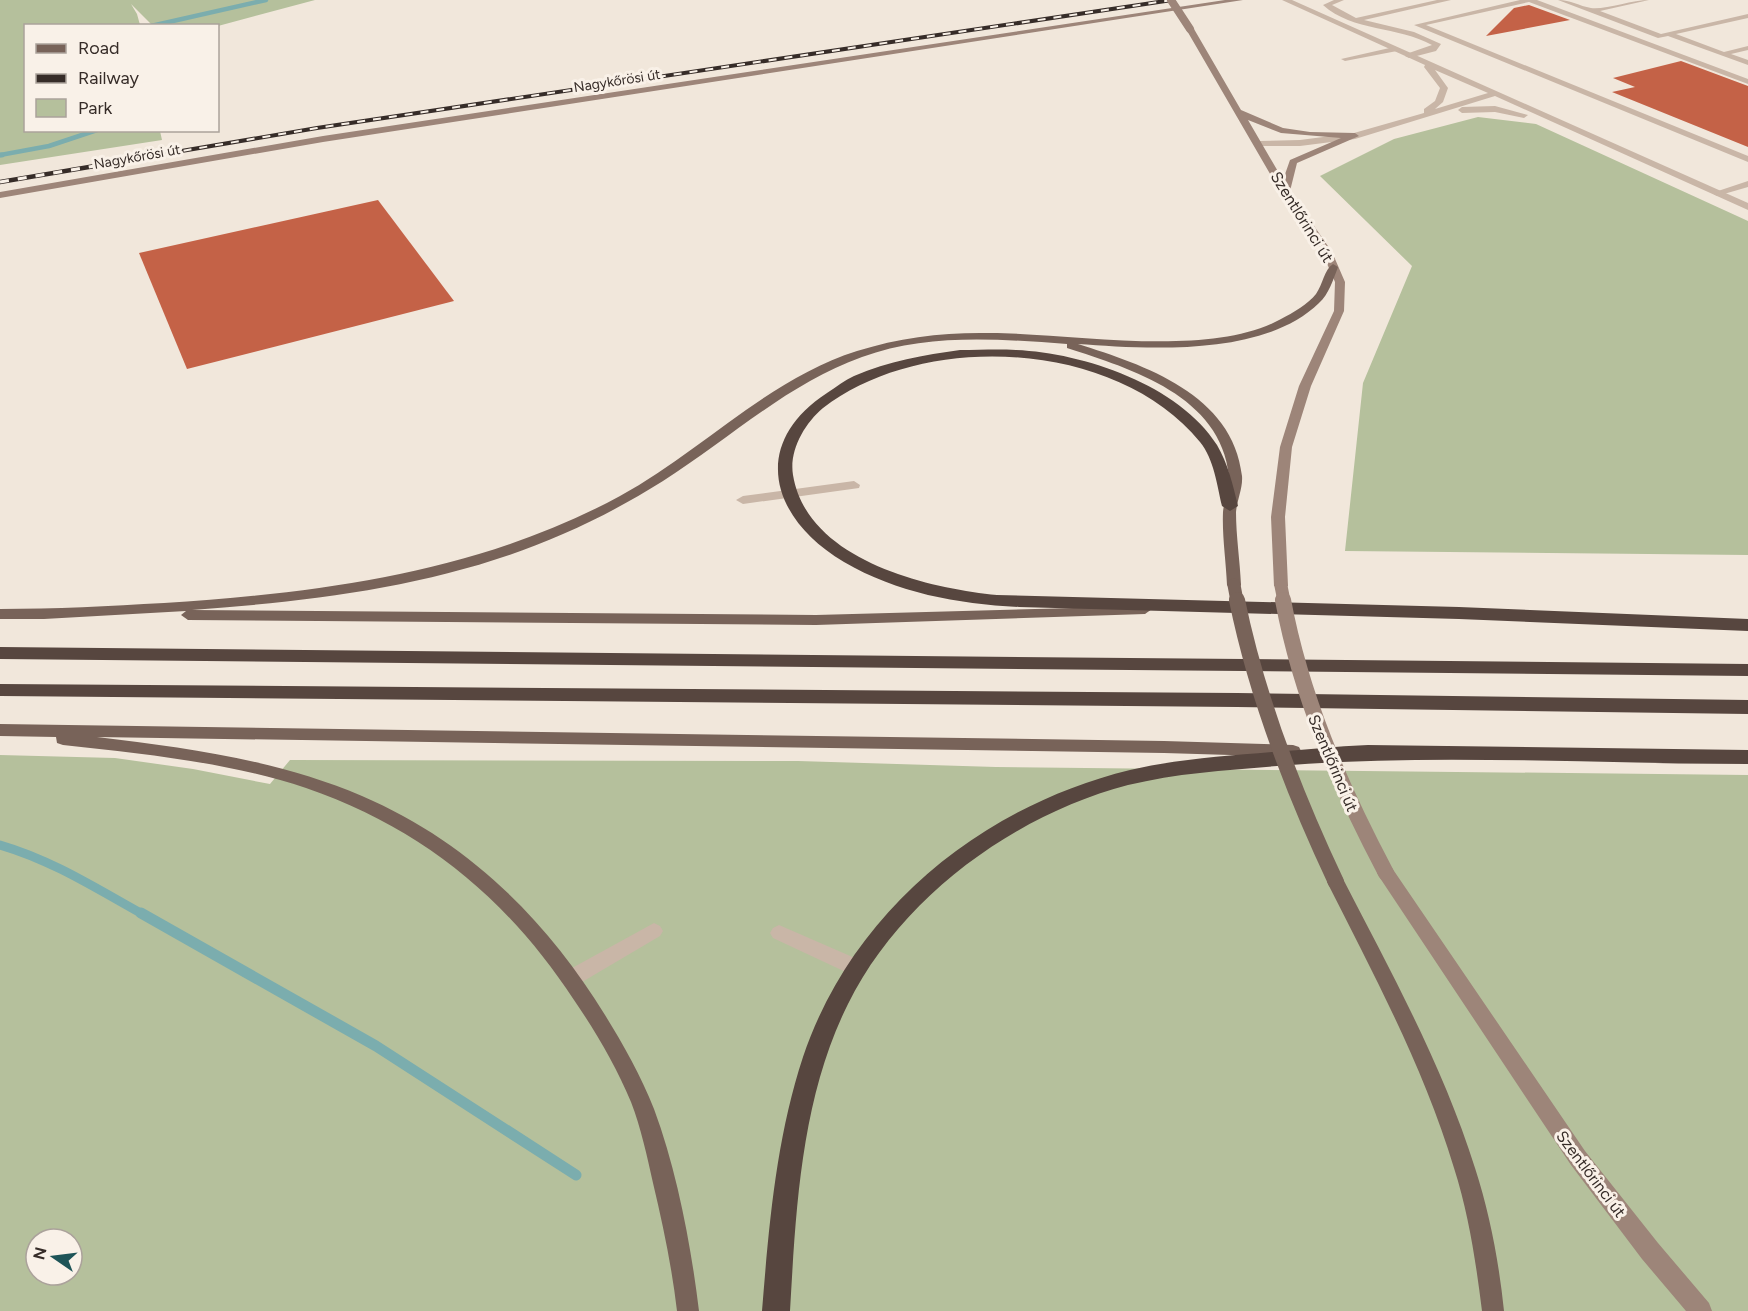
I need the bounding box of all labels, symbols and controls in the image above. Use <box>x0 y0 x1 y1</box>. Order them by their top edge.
legend <box>24 24 219 132</box>
text: Road <box>78 37 119 59</box>
street label: Nagykőrösi út <box>572 66 662 96</box>
text: Railway <box>78 67 140 89</box>
text: Park <box>78 97 113 119</box>
street label: Nagykőrösi út <box>92 141 182 173</box>
street label: Szentlőrinci út <box>1267 168 1337 266</box>
street label: Szentlőrinci út <box>1304 712 1362 814</box>
street label: Szentlőrinci út <box>1552 1127 1630 1221</box>
north arrow <box>24 1227 84 1287</box>
text: N <box>29 1245 51 1262</box>

